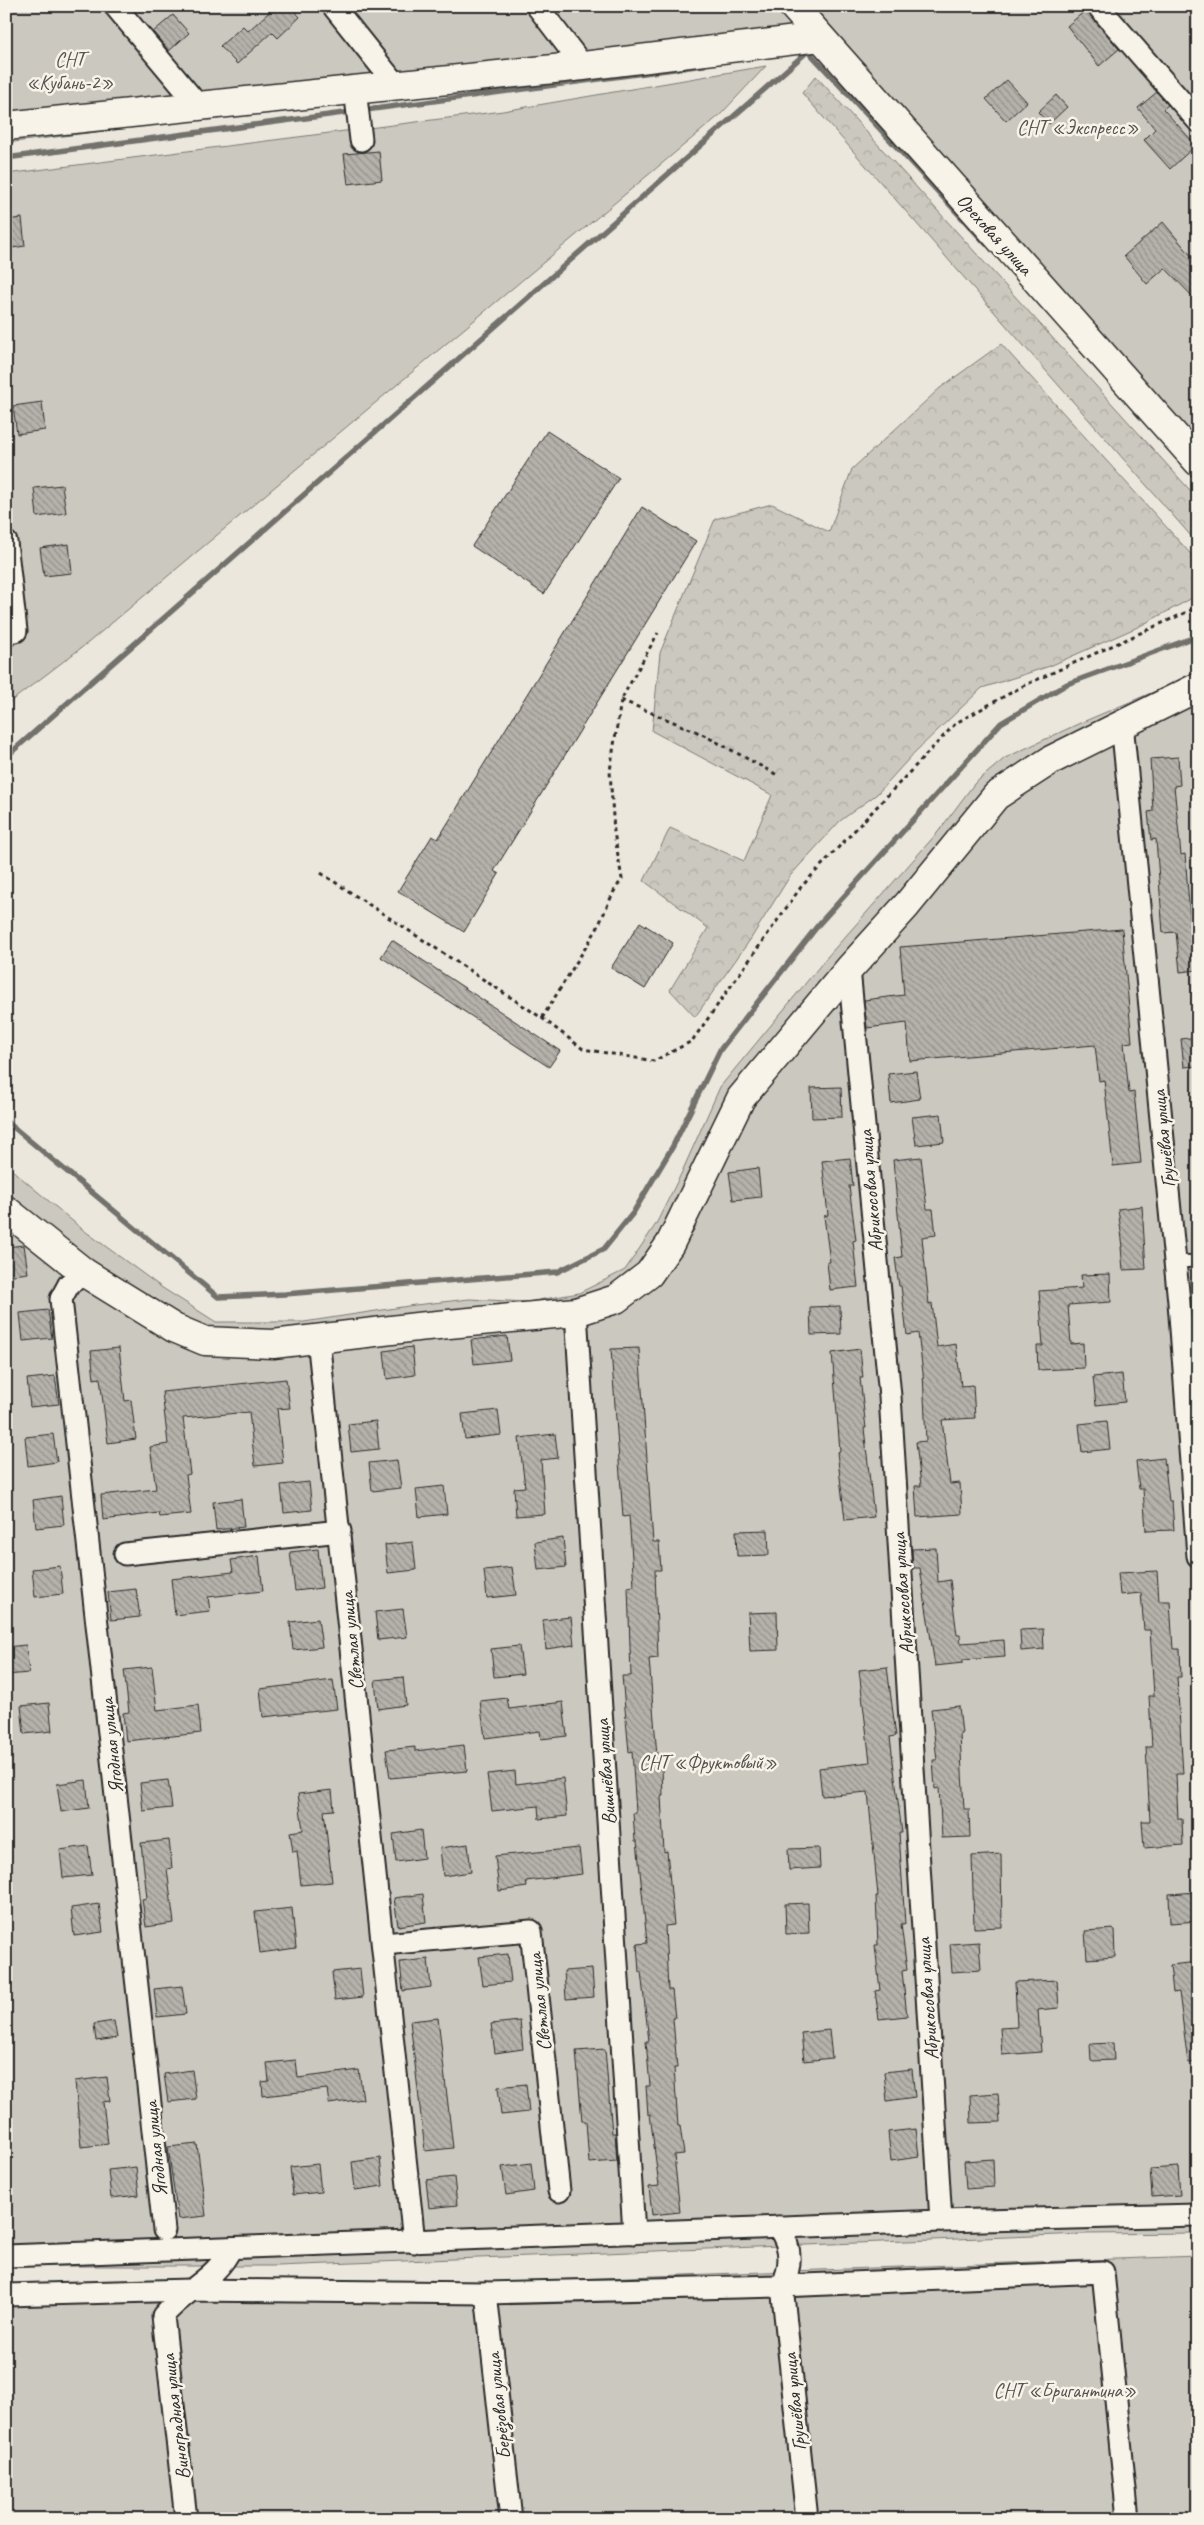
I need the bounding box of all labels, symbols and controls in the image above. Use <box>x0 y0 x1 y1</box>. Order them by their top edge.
park label: СНТ «Кубань-2» <box>26 47 114 95</box>
park label: СНТ «Экспресс» <box>1017 115 1139 140</box>
street label: Ореховая улица <box>951 188 1039 281</box>
street label: Грушёвая улица <box>1146 1087 1181 1189</box>
street label: Абрикосовая улица <box>853 1127 888 1253</box>
street label: Абрикосовая улица <box>886 1530 919 1656</box>
street label: Светлая улица <box>334 1589 369 1691</box>
street label: Ягодная улица <box>94 1695 129 1795</box>
street label: Вишнёвая улица <box>589 1716 622 1826</box>
park label: СНТ «Фруктовый» <box>639 1750 777 1775</box>
street label: Абрикосовая улица <box>911 1935 944 2061</box>
street label: Светлая улица <box>522 1950 557 2052</box>
street label: Ягодная улица <box>138 2098 173 2198</box>
street label: Берёзовая улица <box>480 2349 518 2461</box>
street label: Грушёвая улица <box>777 2350 812 2452</box>
street label: Виноградная улица <box>155 2351 196 2481</box>
park label: СНТ «Бригантина» <box>994 2378 1136 2403</box>

